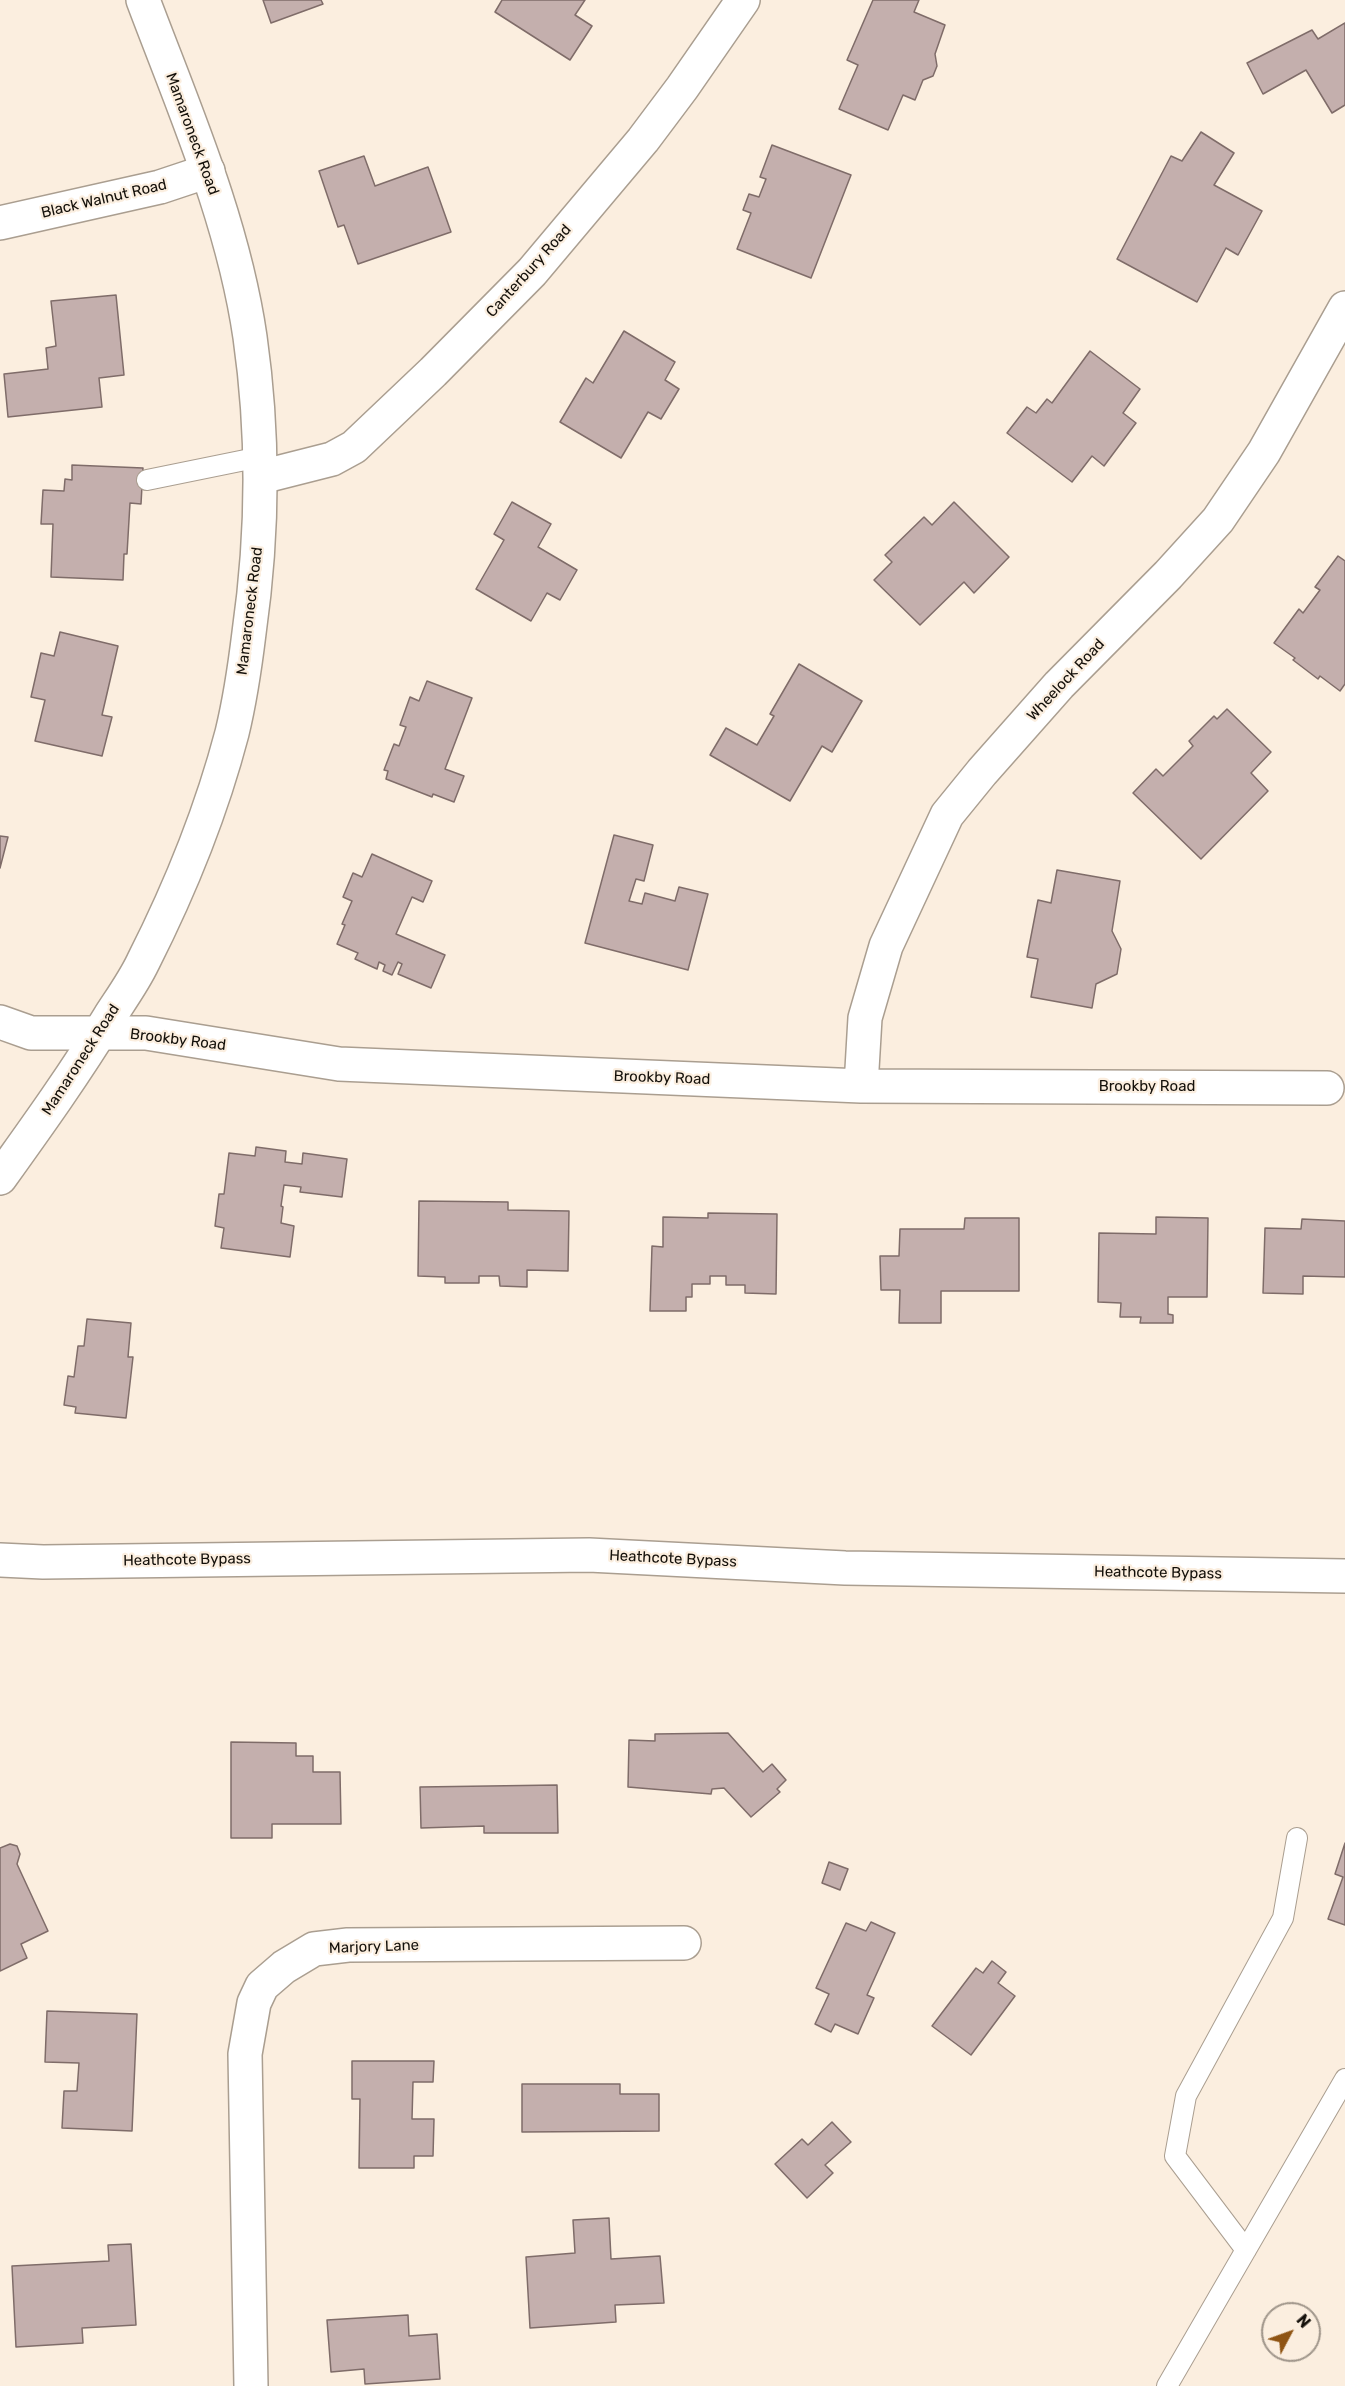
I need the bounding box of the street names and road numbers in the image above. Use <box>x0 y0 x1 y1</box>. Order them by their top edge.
street label: Mamaroneck Road <box>162 70 222 198</box>
street label: Black Walnut Road <box>39 176 169 222</box>
street label: Canterbury Road <box>483 221 575 321</box>
street label: Mamaroneck Road <box>233 546 267 676</box>
street label: Wheelock Road <box>1023 635 1109 725</box>
street label: Mamaroneck Road <box>38 1001 124 1119</box>
street label: Brookby Road <box>129 1025 227 1055</box>
street label: Brookby Road <box>613 1067 711 1089</box>
street label: Brookby Road <box>1099 1078 1195 1096</box>
street label: Heathcote Bypass <box>609 1547 737 1571</box>
street label: Heathcote Bypass <box>123 1550 251 1570</box>
street label: Heathcote Bypass <box>1094 1563 1222 1583</box>
street label: Marjory Lane <box>329 1936 419 1958</box>

